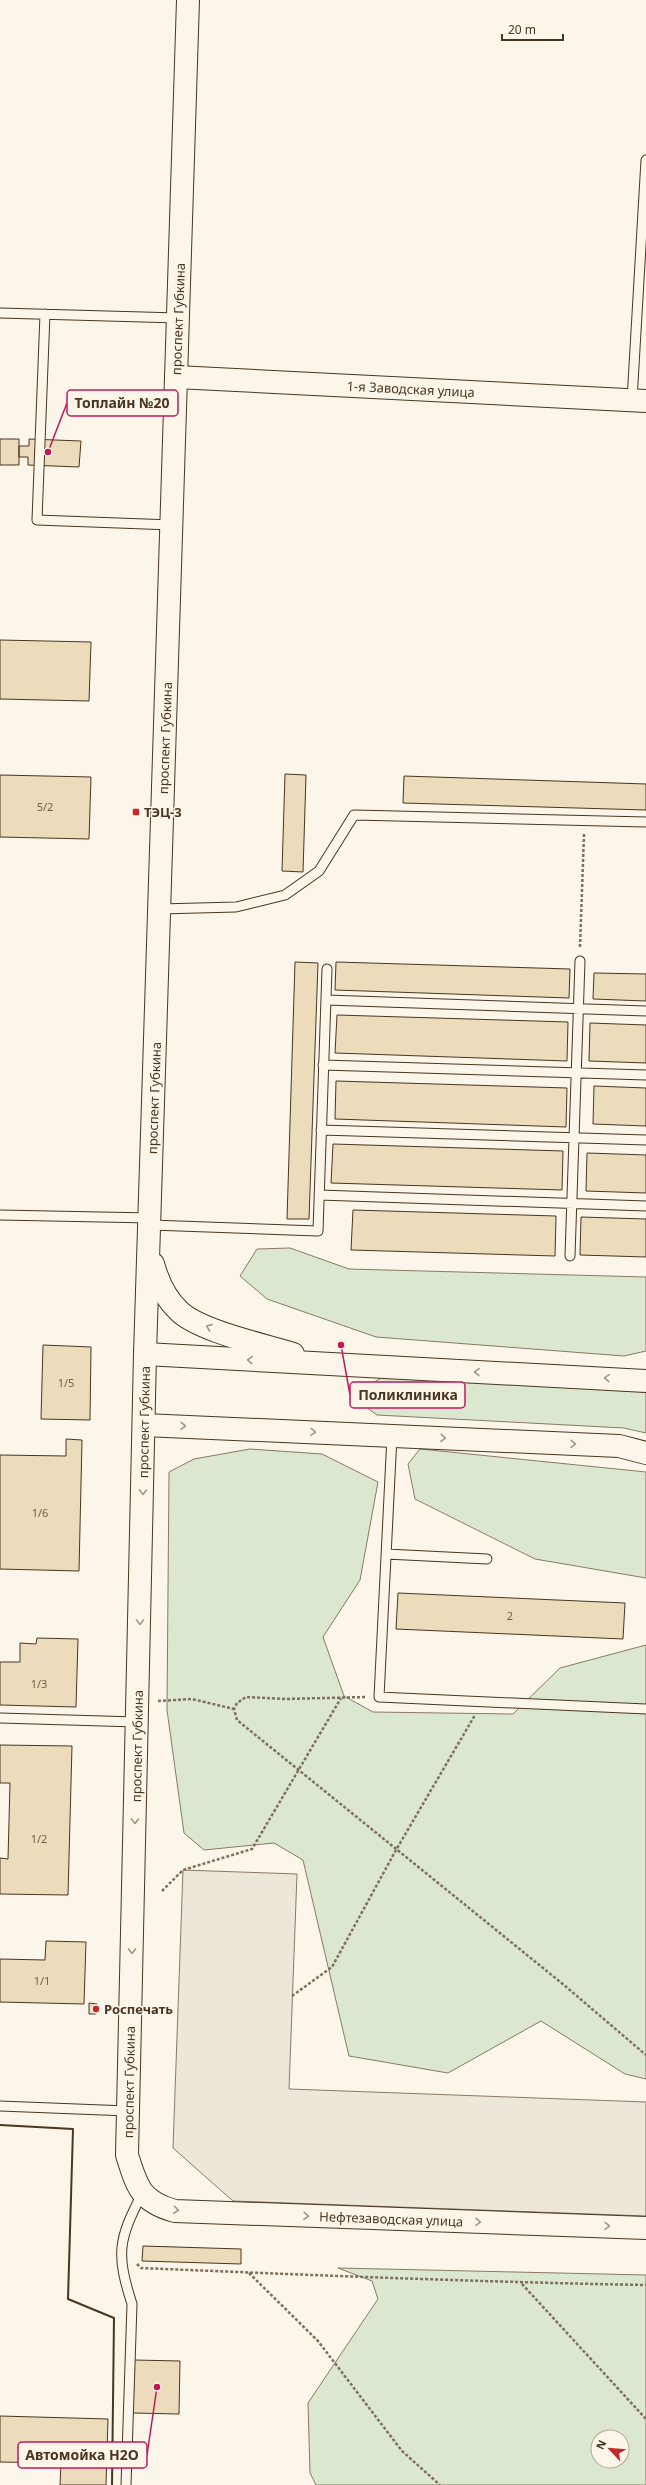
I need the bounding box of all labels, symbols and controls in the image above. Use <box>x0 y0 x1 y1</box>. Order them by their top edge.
scale bar <box>502 16 563 42</box>
text: 20 m <box>508 21 536 38</box>
street label: проспект Губкина <box>167 263 189 375</box>
street label: 1-я Заводская улица <box>346 377 475 401</box>
callout: Топлайн №20 <box>67 390 178 416</box>
text: Топлайн №20 <box>74 393 170 412</box>
street label: проспект Губкина <box>154 682 176 794</box>
house number: 5/2 <box>37 799 53 814</box>
place label: ТЭЦ-3 <box>144 803 182 821</box>
marker: ТЭЦ-3 <box>131 807 141 817</box>
street label: проспект Губкина <box>143 1042 165 1154</box>
one-way arrow <box>206 1324 213 1332</box>
one-way arrow <box>247 1355 253 1364</box>
street label: проспект Губкина <box>134 1366 154 1478</box>
one-way arrow <box>474 1367 480 1376</box>
one-way arrow <box>604 1374 610 1383</box>
house number: 1/5 <box>58 1375 74 1390</box>
callout: Поликлиника <box>350 1382 465 1408</box>
text: Поликлиника <box>358 1385 458 1404</box>
one-way arrow <box>180 1422 186 1431</box>
one-way arrow <box>310 1428 316 1437</box>
one-way arrow <box>440 1434 446 1443</box>
one-way arrow <box>570 1440 576 1449</box>
one-way arrow <box>139 1489 147 1495</box>
house number: 1/6 <box>32 1505 48 1520</box>
house number: 2 <box>507 1608 513 1623</box>
one-way arrow <box>136 1619 144 1625</box>
house number: 1/3 <box>31 1676 47 1691</box>
street label: проспект Губкина <box>127 1690 147 1802</box>
one-way arrow <box>131 1818 139 1824</box>
house number: 1/2 <box>31 1831 47 1846</box>
one-way arrow <box>128 1948 136 1954</box>
house number: 1/1 <box>34 1973 50 1988</box>
place label: Роспечать <box>104 2000 173 2018</box>
marker: Роспечать <box>91 2004 101 2014</box>
street label: проспект Губкина <box>119 2026 139 2138</box>
one-way arrow <box>173 2205 179 2214</box>
street label: Нефтезаводская улица <box>319 2207 463 2230</box>
one-way arrow <box>303 2211 309 2220</box>
one-way arrow <box>475 2218 481 2226</box>
one-way arrow <box>604 2222 610 2230</box>
north arrow <box>590 2429 630 2469</box>
text: N <box>592 2437 609 2452</box>
callout: Автомойка H2O <box>18 2442 147 2468</box>
text: Автомойка H2O <box>25 2445 139 2464</box>

